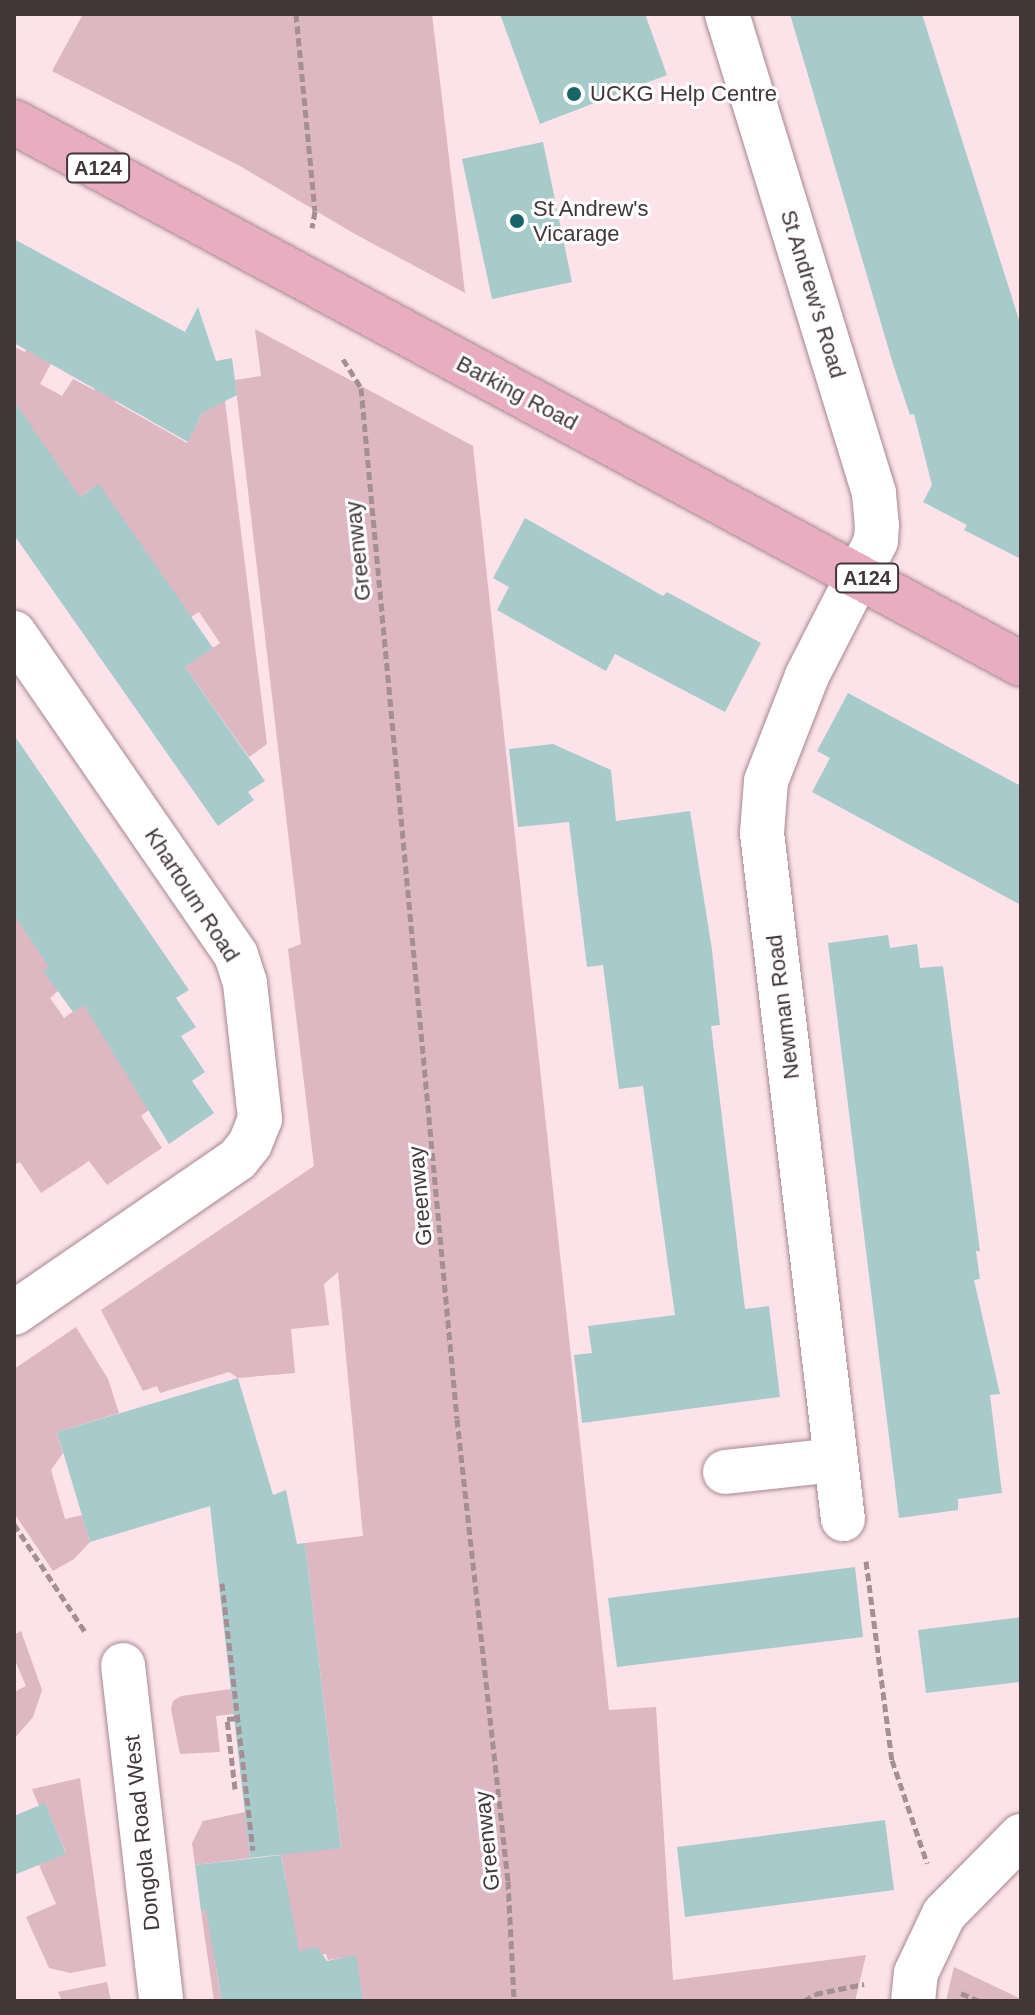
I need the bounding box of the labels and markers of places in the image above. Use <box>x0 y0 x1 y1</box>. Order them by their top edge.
place label: UCKG Help Centre <box>590 81 777 107</box>
marker: UCKG Help Centre <box>565 85 583 103</box>
place label: St Andrew's Vicarage <box>533 195 650 246</box>
marker: St Andrew's Vicarage <box>508 212 526 230</box>

